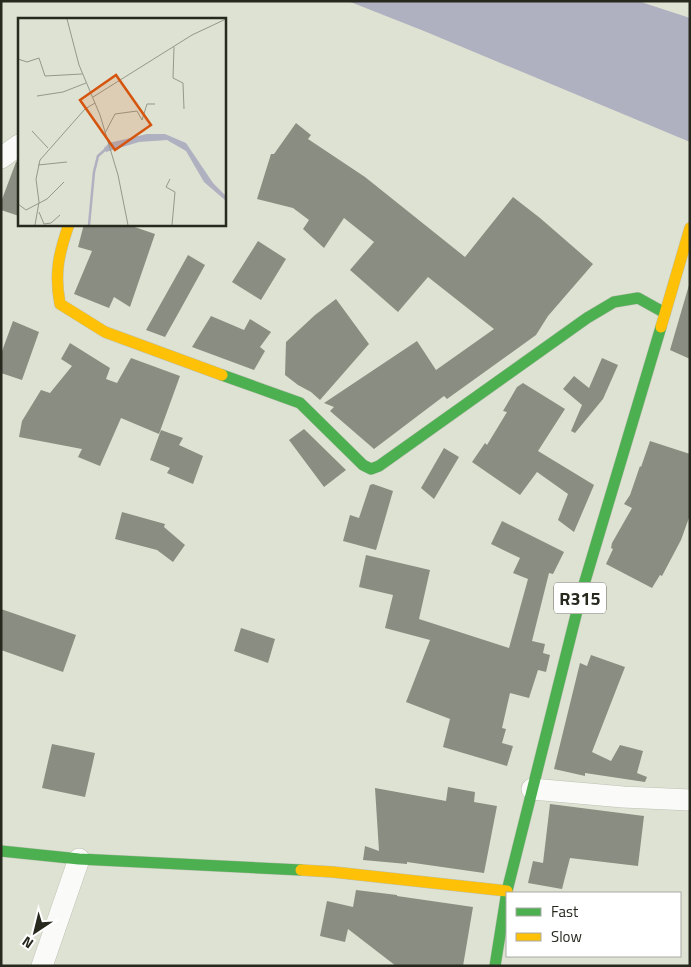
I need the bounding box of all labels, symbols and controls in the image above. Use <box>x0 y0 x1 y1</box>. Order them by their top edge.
inset map <box>18 18 225 225</box>
road number: R315 <box>554 582 606 614</box>
legend <box>506 892 681 957</box>
text: Fast <box>551 900 579 923</box>
north arrow <box>10 907 60 957</box>
text: Slow <box>551 925 582 948</box>
text: N <box>17 932 37 954</box>

